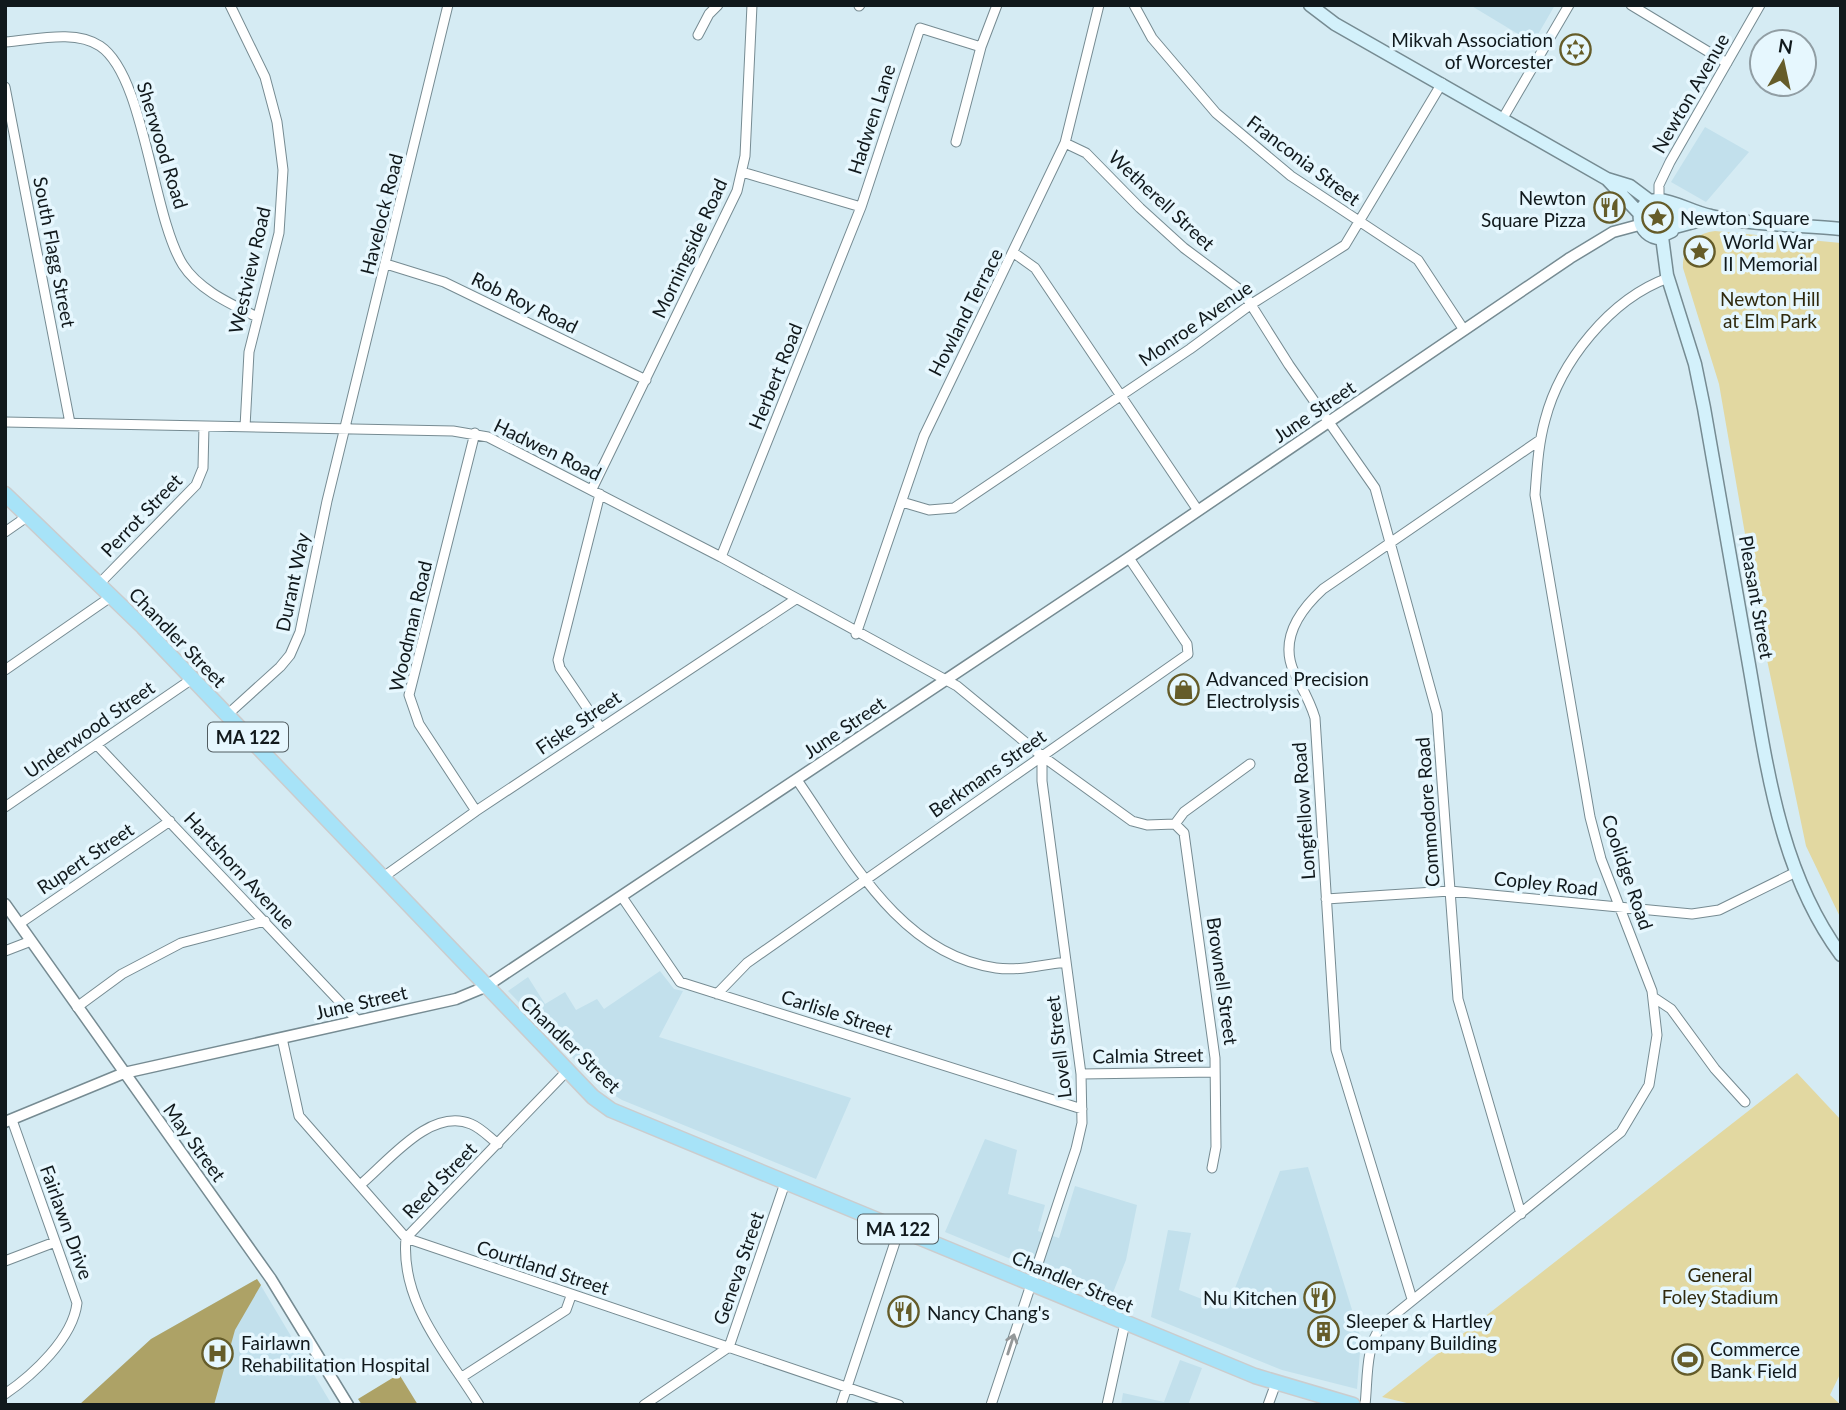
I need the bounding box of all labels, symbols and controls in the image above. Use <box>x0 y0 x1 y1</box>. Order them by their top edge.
place label: Mikvah Association of Worcester <box>1391 28 1553 73</box>
north arrow <box>1748 28 1818 98</box>
street label: Newton Avenue <box>1646 29 1734 157</box>
synagogue icon: Mikvah Association of Worcester <box>1559 33 1593 67</box>
text: N <box>1777 33 1795 58</box>
street label: Hadwen Lane <box>842 61 900 177</box>
street label: Sherwood Road <box>133 79 193 211</box>
street label: Franconia Street <box>1243 110 1365 210</box>
street label: Wetherell Street <box>1104 145 1220 255</box>
street label: Havelock Road <box>355 151 407 277</box>
street label: South Flagg Street <box>29 175 81 329</box>
street label: Morningside Road <box>647 175 731 321</box>
place label: Newton Square Pizza <box>1481 186 1586 231</box>
restaurant icon: Newton Square Pizza <box>1592 191 1626 225</box>
place icon: Newton Square <box>1640 200 1674 234</box>
street label: Westview Road <box>223 204 275 336</box>
place label: Newton Square <box>1680 206 1810 229</box>
place label: World War II Memorial <box>1723 230 1818 275</box>
place icon: World War II Memorial <box>1683 235 1717 269</box>
street label: Howland Terrace <box>923 244 1007 380</box>
street label: Rob Roy Road <box>468 266 582 338</box>
street label: Monroe Avenue <box>1134 275 1256 371</box>
park label: Newton Hill at Elm Park <box>1720 287 1820 332</box>
street label: Herbert Road <box>743 320 807 432</box>
street label: June Street <box>1269 375 1359 447</box>
street label: Hadwen Road <box>490 413 606 485</box>
street label: Perrot Street <box>96 469 186 561</box>
street label: Durant Way <box>270 530 314 634</box>
street label: Pleasant Street <box>1735 533 1779 661</box>
street label: Woodman Road <box>384 558 436 694</box>
street label: Chandler Street <box>125 582 232 692</box>
place label: Advanced Precision Electrolysis <box>1206 667 1369 712</box>
shop icon: Advanced Precision Electrolysis <box>1166 672 1200 706</box>
street label: Underwood Street <box>19 675 159 783</box>
street label: Fiske Street <box>531 685 625 759</box>
street label: June Street <box>799 691 889 763</box>
road number: MA 122 <box>208 722 288 752</box>
street label: Berkmans Street <box>924 724 1050 822</box>
street label: Commodore Road <box>1410 736 1444 888</box>
street label: Longfellow Road <box>1287 741 1319 881</box>
street label: Hartshorn Avenue <box>180 807 300 933</box>
street label: Coolidge Road <box>1598 811 1658 933</box>
street label: Rupert Street <box>32 817 138 899</box>
street label: Copley Road <box>1493 866 1599 900</box>
street label: Brownell Street <box>1203 916 1243 1046</box>
street label: June Street <box>313 980 410 1024</box>
street label: Carlisle Street <box>778 984 896 1042</box>
street label: Chandler Street <box>516 991 626 1098</box>
street label: Lovell Street <box>1040 994 1076 1100</box>
street label: Calmia Street <box>1092 1043 1204 1067</box>
street label: May Street <box>159 1099 231 1186</box>
street label: Reed Street <box>397 1137 481 1223</box>
street label: Fairlawn Drive <box>36 1162 98 1282</box>
street label: Geneva Street <box>708 1208 768 1328</box>
road number: MA 122 <box>858 1214 938 1244</box>
street label: Courtland Street <box>474 1235 612 1299</box>
street label: Chandler Street <box>1009 1245 1137 1317</box>
park label: General Foley Stadium <box>1662 1263 1778 1308</box>
restaurant icon: Nu Kitchen <box>1303 1280 1337 1314</box>
place label: Nu Kitchen <box>1203 1286 1297 1309</box>
restaurant icon: Nancy Chang's <box>887 1295 921 1329</box>
place label: Nancy Chang's <box>927 1301 1050 1324</box>
place label: Sleeper & Hartley Company Building <box>1346 1309 1497 1354</box>
building icon: Sleeper & Hartley Company Building <box>1306 1314 1340 1348</box>
place label: Fairlawn Rehabilitation Hospital <box>241 1331 430 1376</box>
one-way arrow <box>1006 1333 1018 1355</box>
hospital icon: Fairlawn Rehabilitation Hospital <box>201 1336 235 1370</box>
place label: Commerce Bank Field <box>1710 1337 1800 1382</box>
sports icon: Commerce Bank Field <box>1670 1342 1704 1376</box>

